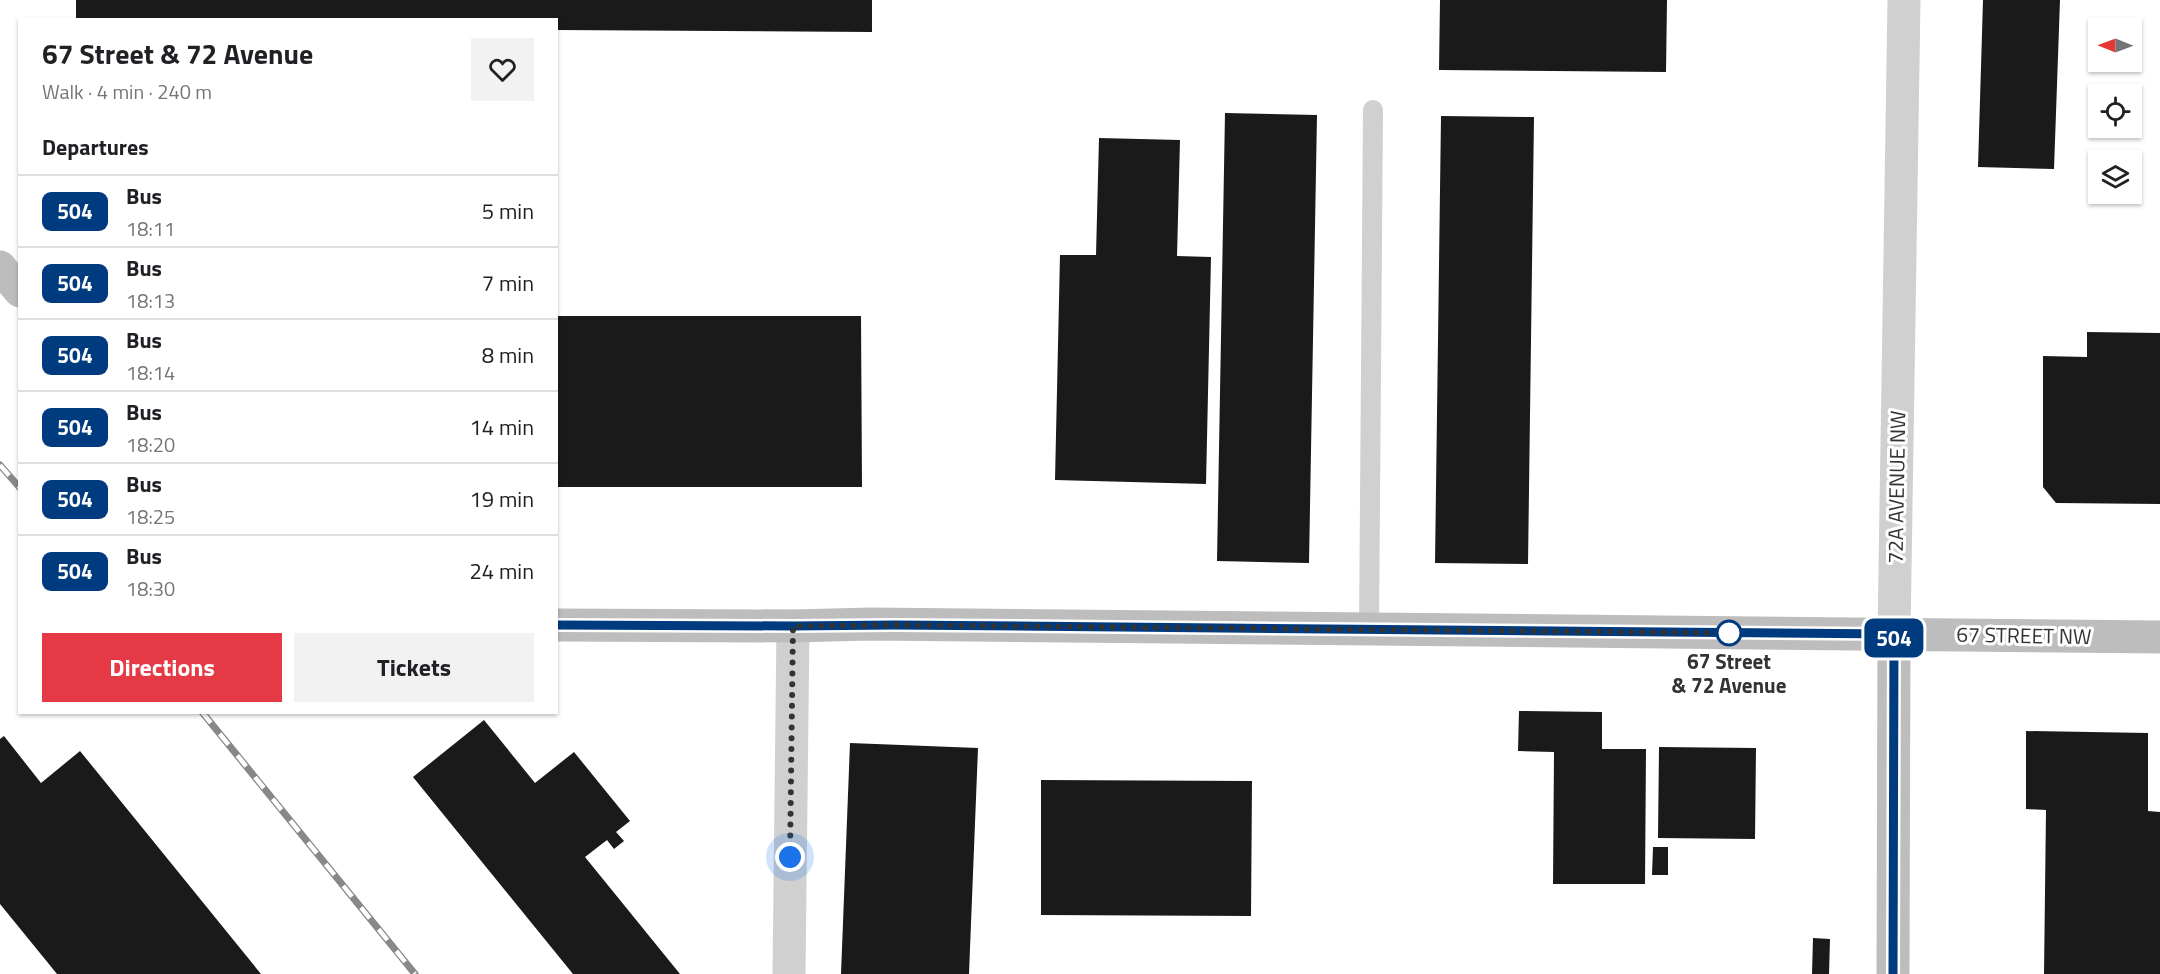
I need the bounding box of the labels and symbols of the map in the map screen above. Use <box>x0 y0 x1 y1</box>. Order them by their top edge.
north arrow <box>2088 18 2142 72</box>
street label: 72A AVENUE NW <box>1879 410 1913 564</box>
line badge: 504 <box>1860 618 1928 658</box>
street label: 67 STREET NW <box>1956 618 2092 652</box>
marker: 67 Street & 72 Avenue <box>1716 620 1742 646</box>
place label: 67 Street & 72 Avenue <box>1672 645 1786 701</box>
your location <box>775 842 805 872</box>

